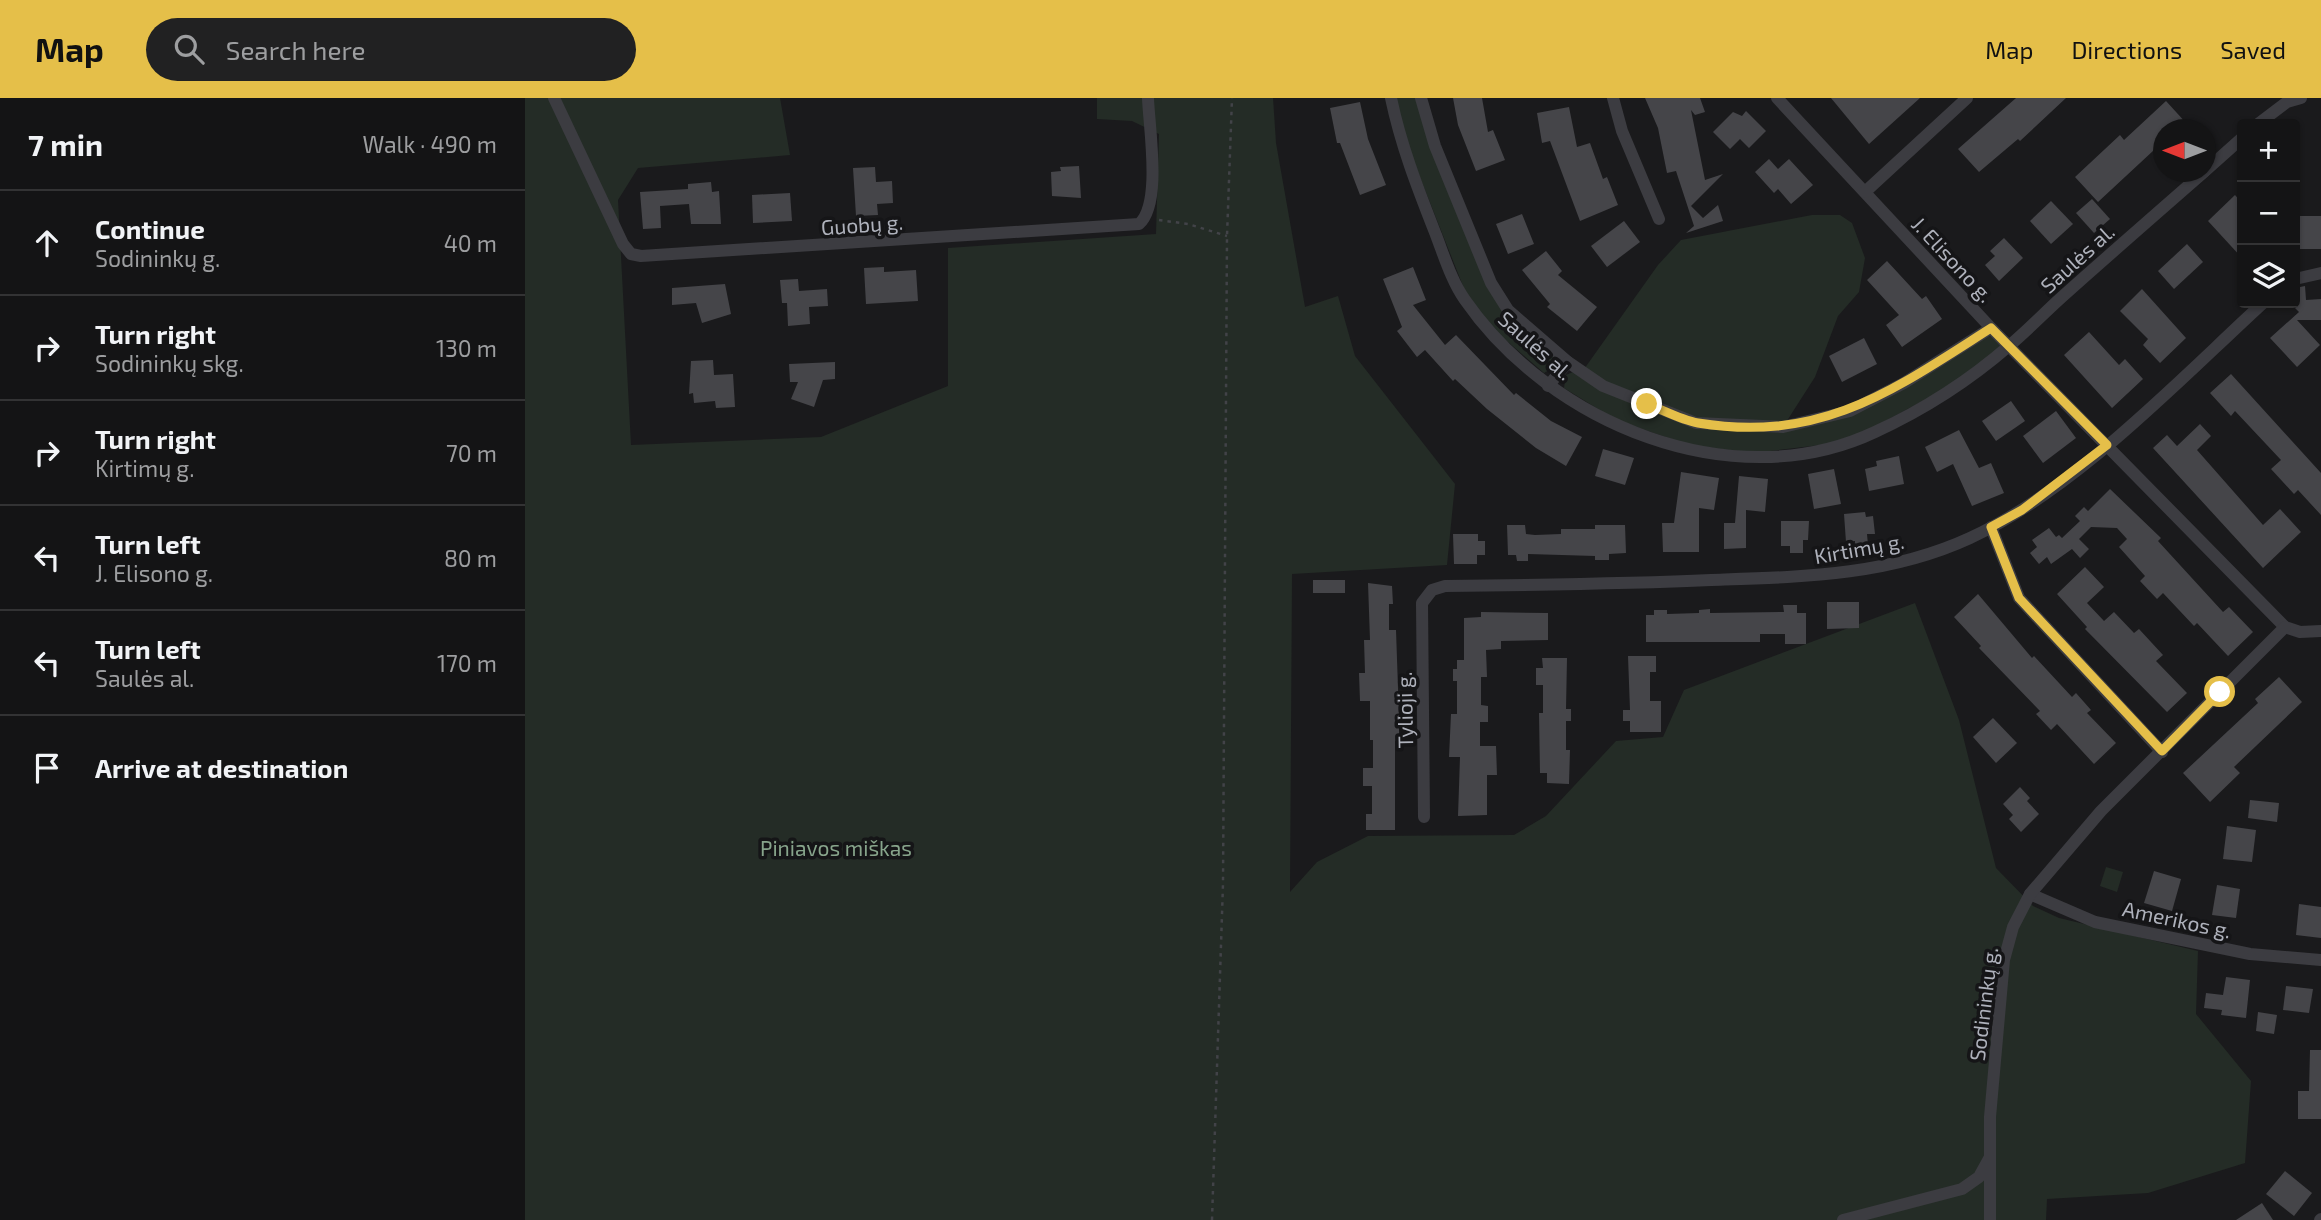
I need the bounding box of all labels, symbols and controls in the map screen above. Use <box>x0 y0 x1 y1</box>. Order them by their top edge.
search box <box>146 18 636 81</box>
text: Map <box>35 29 104 69</box>
icon: search <box>170 30 208 68</box>
text: Search here <box>226 34 365 65</box>
text: Map <box>1985 35 2033 64</box>
text: Directions <box>2071 35 2182 64</box>
text: Saved <box>2220 35 2286 64</box>
north arrow <box>2153 119 2216 182</box>
map controls <box>2237 119 2300 308</box>
button: + <box>2237 119 2300 182</box>
text: 7 min <box>28 126 103 162</box>
text: Walk · 490 m <box>362 130 497 158</box>
button: − <box>2237 182 2300 245</box>
street label: Guobų g. <box>820 209 904 239</box>
street label: J. Elisono g. <box>1907 211 1999 307</box>
text: Continue <box>95 213 205 244</box>
street label: Saulės al. <box>2035 218 2119 298</box>
icon: ahead <box>28 224 66 262</box>
text: 40 m <box>444 229 497 257</box>
text: Sodininkų g. <box>95 244 220 272</box>
button: layers <box>2237 245 2300 308</box>
street label: Saulės al. <box>1494 305 1578 385</box>
text: Turn right <box>95 318 216 349</box>
icon: right <box>28 329 66 367</box>
text: 130 m <box>436 334 497 362</box>
text: Sodininkų skg. <box>95 349 244 377</box>
route end <box>1631 388 1662 419</box>
text: Turn right <box>95 423 216 454</box>
icon: right <box>28 434 66 472</box>
text: 70 m <box>446 439 497 467</box>
text: Kirtimų g. <box>95 454 194 482</box>
text: Turn left <box>95 528 201 559</box>
street label: Kirtimų g. <box>1812 528 1906 568</box>
icon: left <box>28 539 66 577</box>
text: 80 m <box>444 544 497 572</box>
text: J. Elisono g. <box>95 559 213 587</box>
text: Turn left <box>95 633 201 664</box>
icon: left <box>28 644 66 682</box>
text: 170 m <box>437 649 497 677</box>
text: Saulės al. <box>95 664 194 692</box>
street label: Tylioji g. <box>1391 671 1418 749</box>
route start <box>2204 676 2235 707</box>
icon: arrive <box>28 749 66 787</box>
text: Arrive at destination <box>95 752 348 783</box>
park label: Piniavos miškas <box>760 835 912 860</box>
street label: Amerikos g. <box>2120 895 2234 943</box>
street label: Sodininkų g. <box>1964 946 2002 1062</box>

